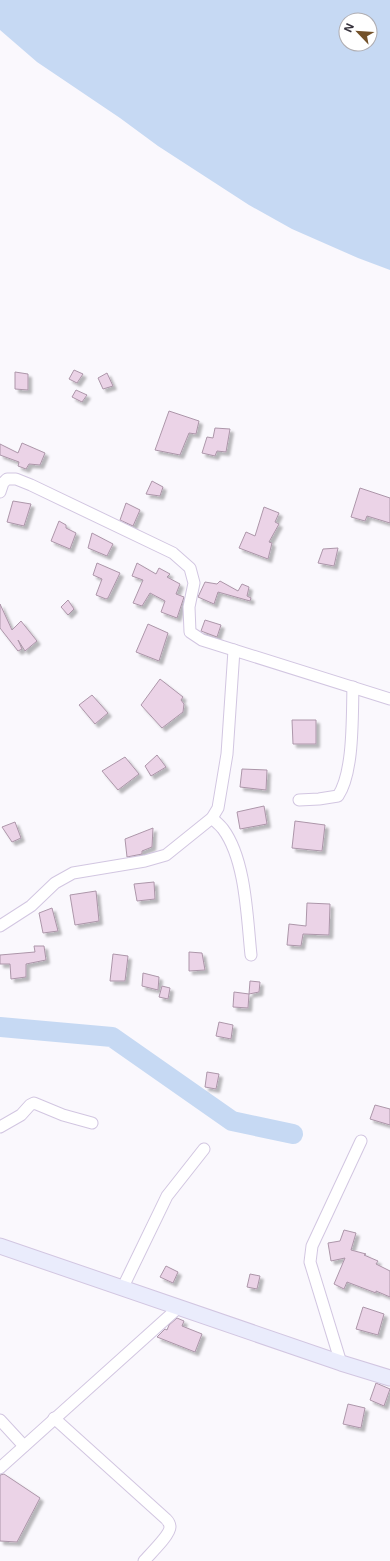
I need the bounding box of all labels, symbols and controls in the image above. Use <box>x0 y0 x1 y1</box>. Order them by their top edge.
north arrow <box>338 12 378 52</box>
text: N <box>341 21 357 35</box>

